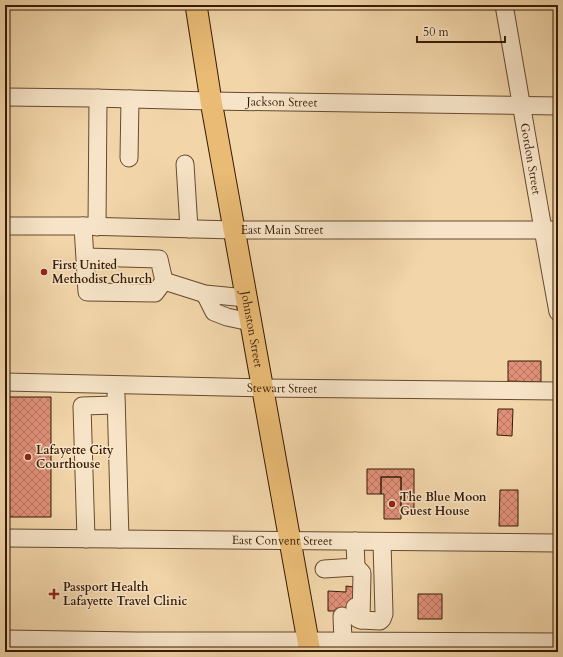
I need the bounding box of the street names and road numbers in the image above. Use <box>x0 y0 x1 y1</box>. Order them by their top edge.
street label: Jackson Street <box>245 93 318 111</box>
street label: Gordon Street <box>517 122 545 196</box>
street label: East Main Street <box>241 222 323 238</box>
street label: Johnston Street <box>237 288 267 369</box>
street label: Stewart Street <box>247 380 317 397</box>
street label: East Convent Street <box>232 532 332 549</box>

